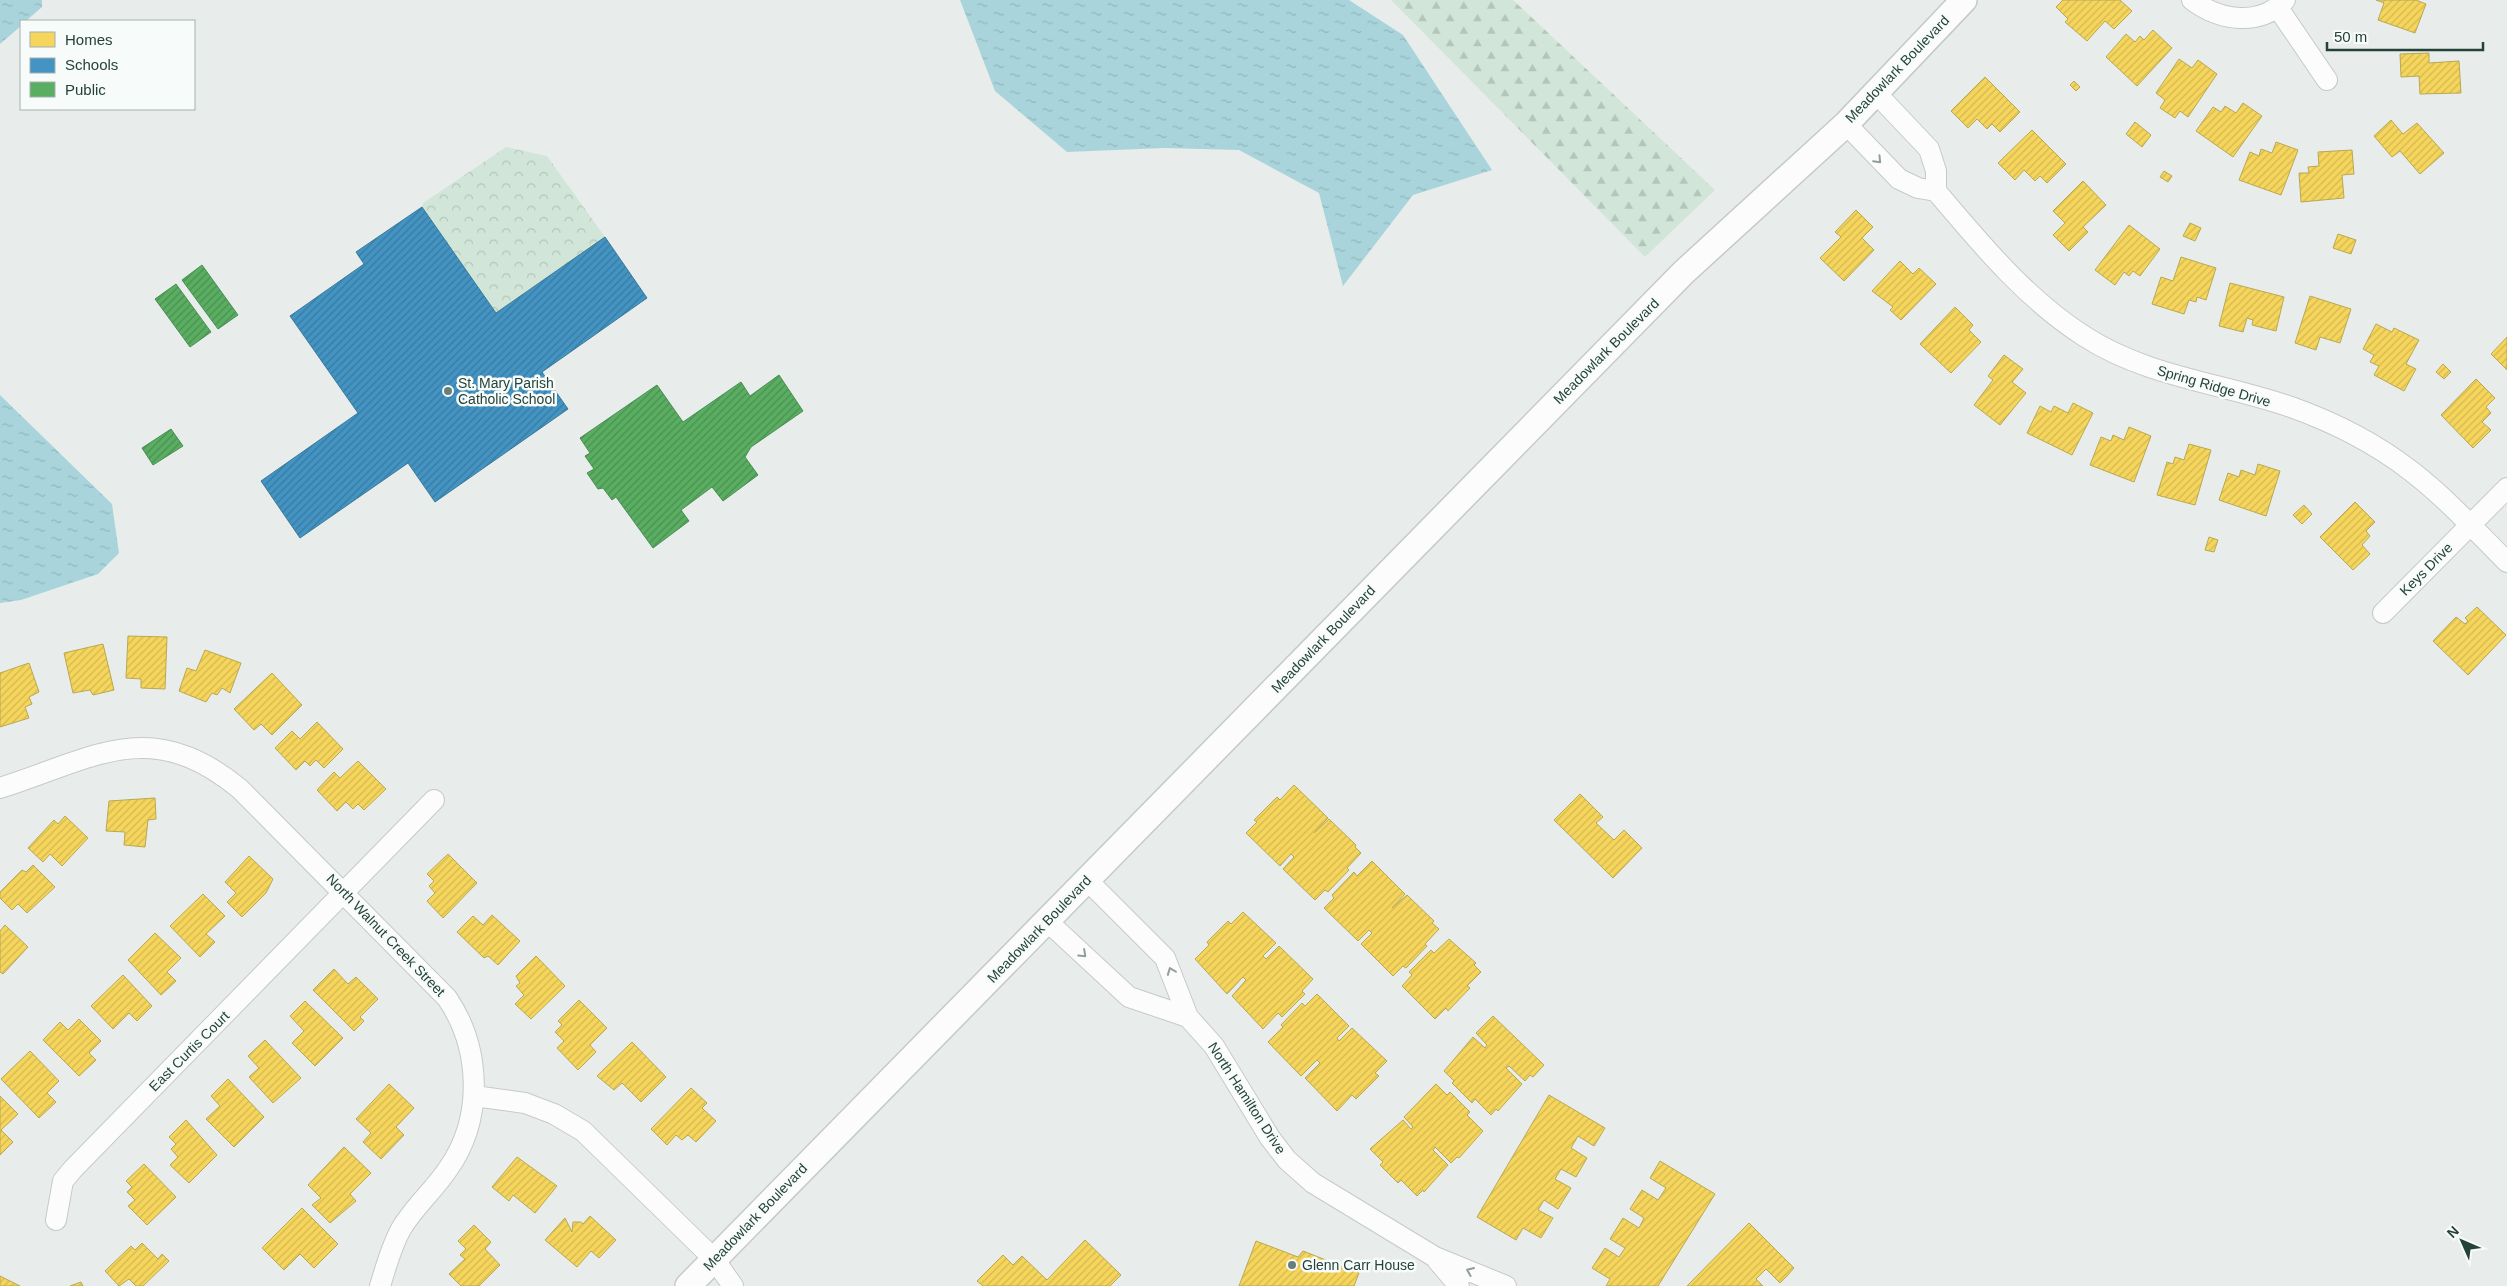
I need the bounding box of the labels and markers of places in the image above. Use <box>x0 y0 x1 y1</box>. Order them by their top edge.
place label: St. Mary Parish Catholic School <box>458 375 555 407</box>
marker: St. Mary Parish Catholic School <box>442 385 454 397</box>
place label: Glenn Carr House <box>1302 1257 1415 1273</box>
marker: Glenn Carr House <box>1286 1259 1298 1271</box>

